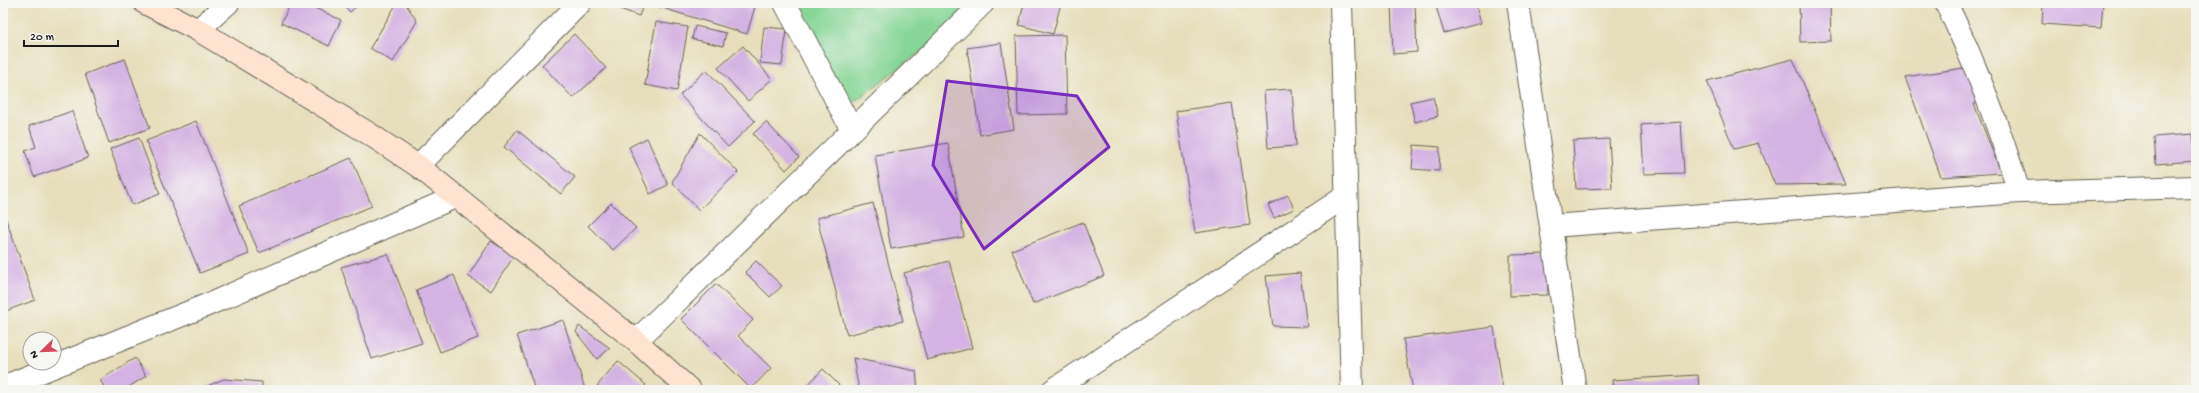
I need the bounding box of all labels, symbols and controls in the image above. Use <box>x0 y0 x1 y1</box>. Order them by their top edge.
scale bar <box>24 22 118 48</box>
text: 20 m <box>30 31 55 45</box>
north arrow <box>22 331 62 371</box>
text: N <box>28 348 42 360</box>

